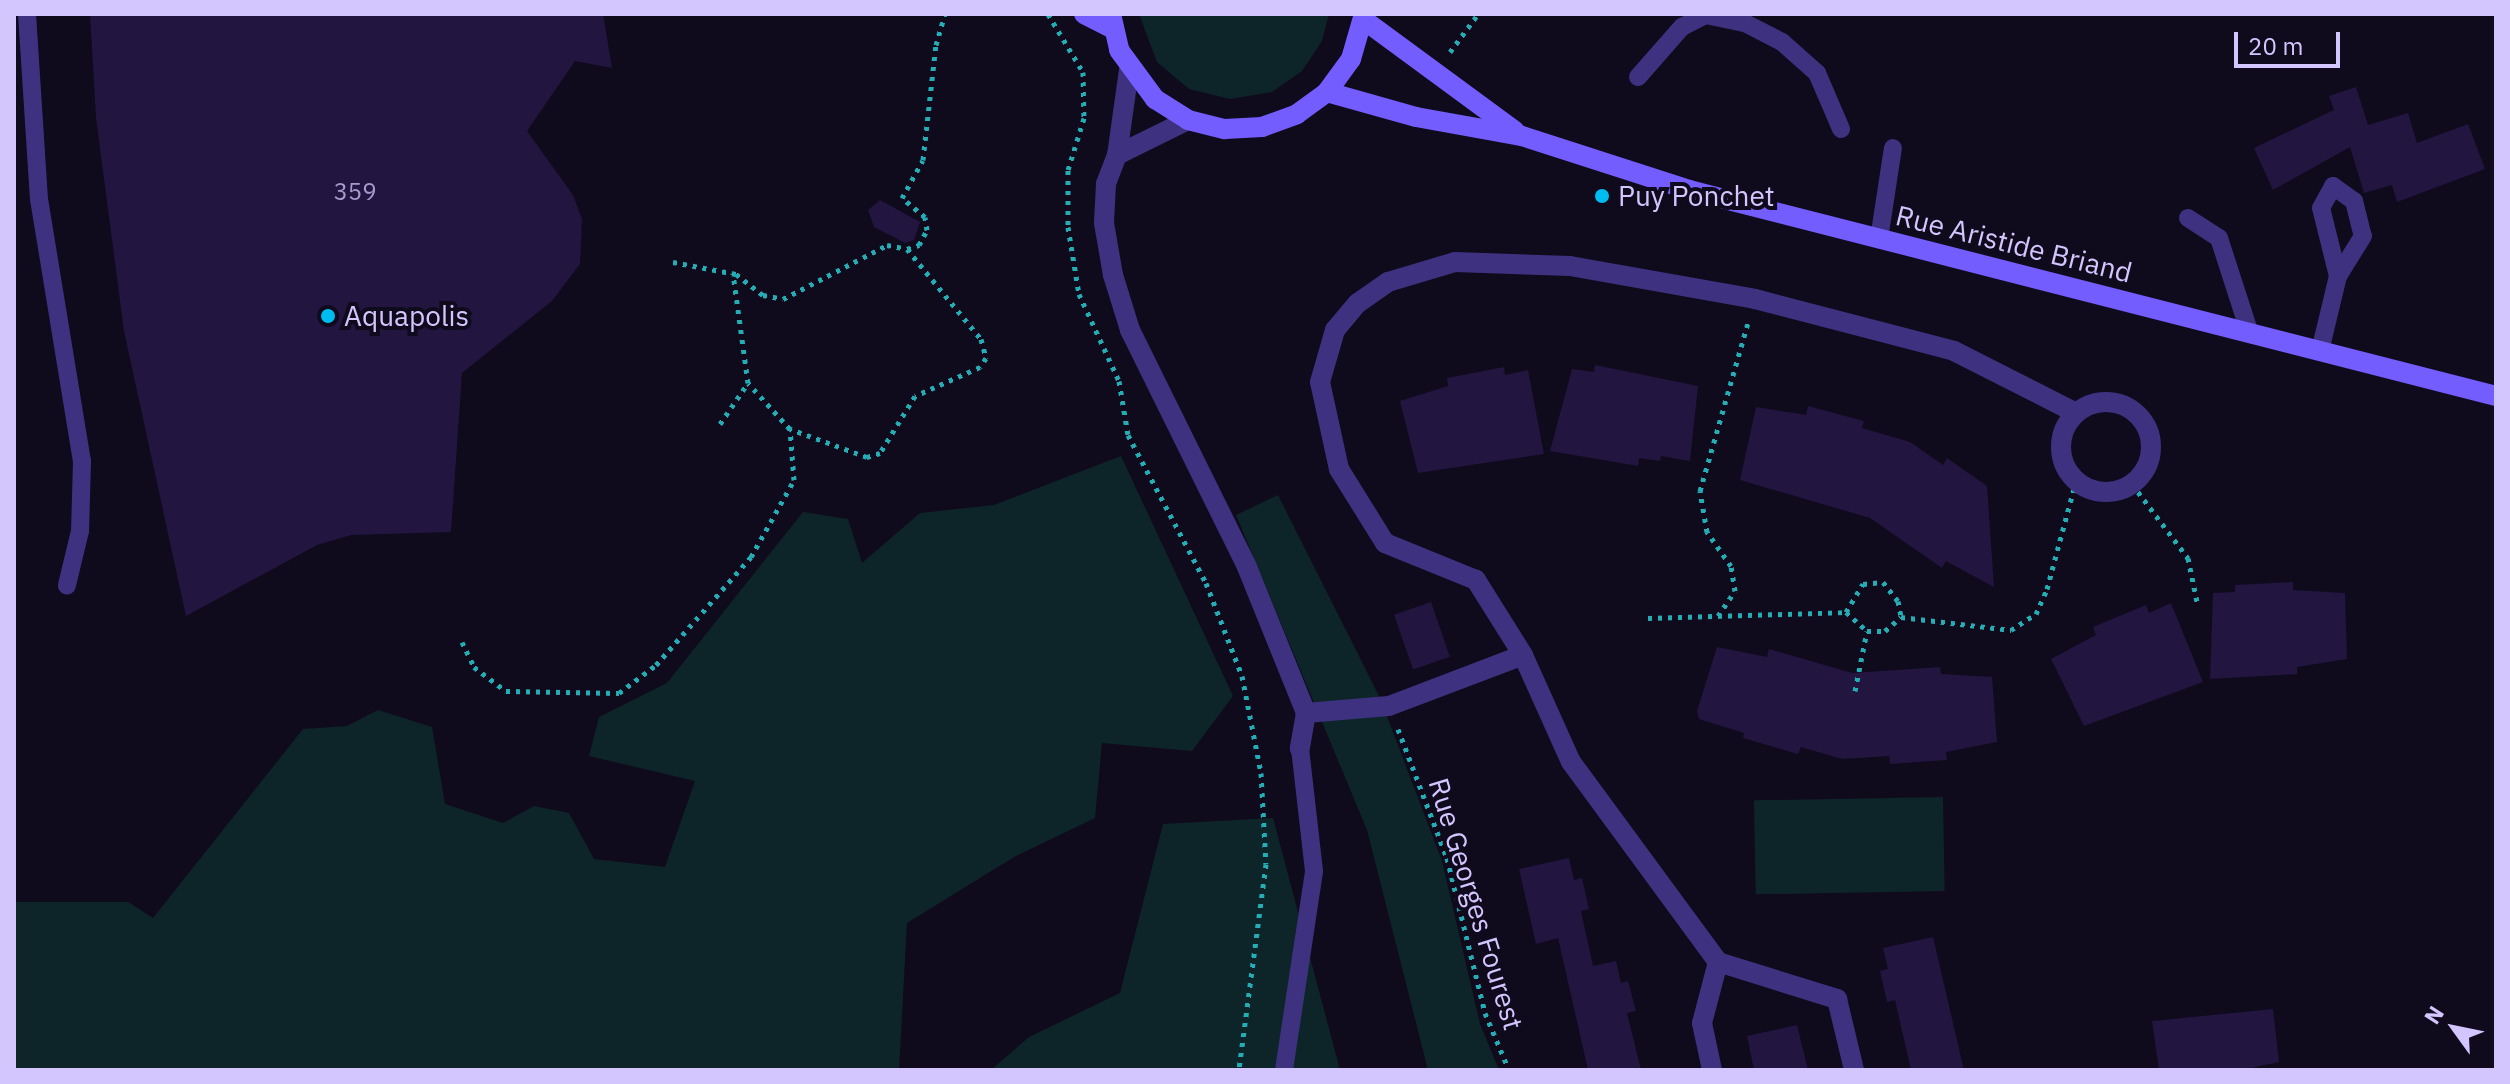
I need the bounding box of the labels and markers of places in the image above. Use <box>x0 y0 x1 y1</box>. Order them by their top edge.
place label: Puy Ponchet <box>1618 179 1775 213</box>
marker: Puy Ponchet <box>1593 187 1611 205</box>
place label: Aquapolis <box>344 299 469 333</box>
marker: Aquapolis <box>319 307 337 325</box>

